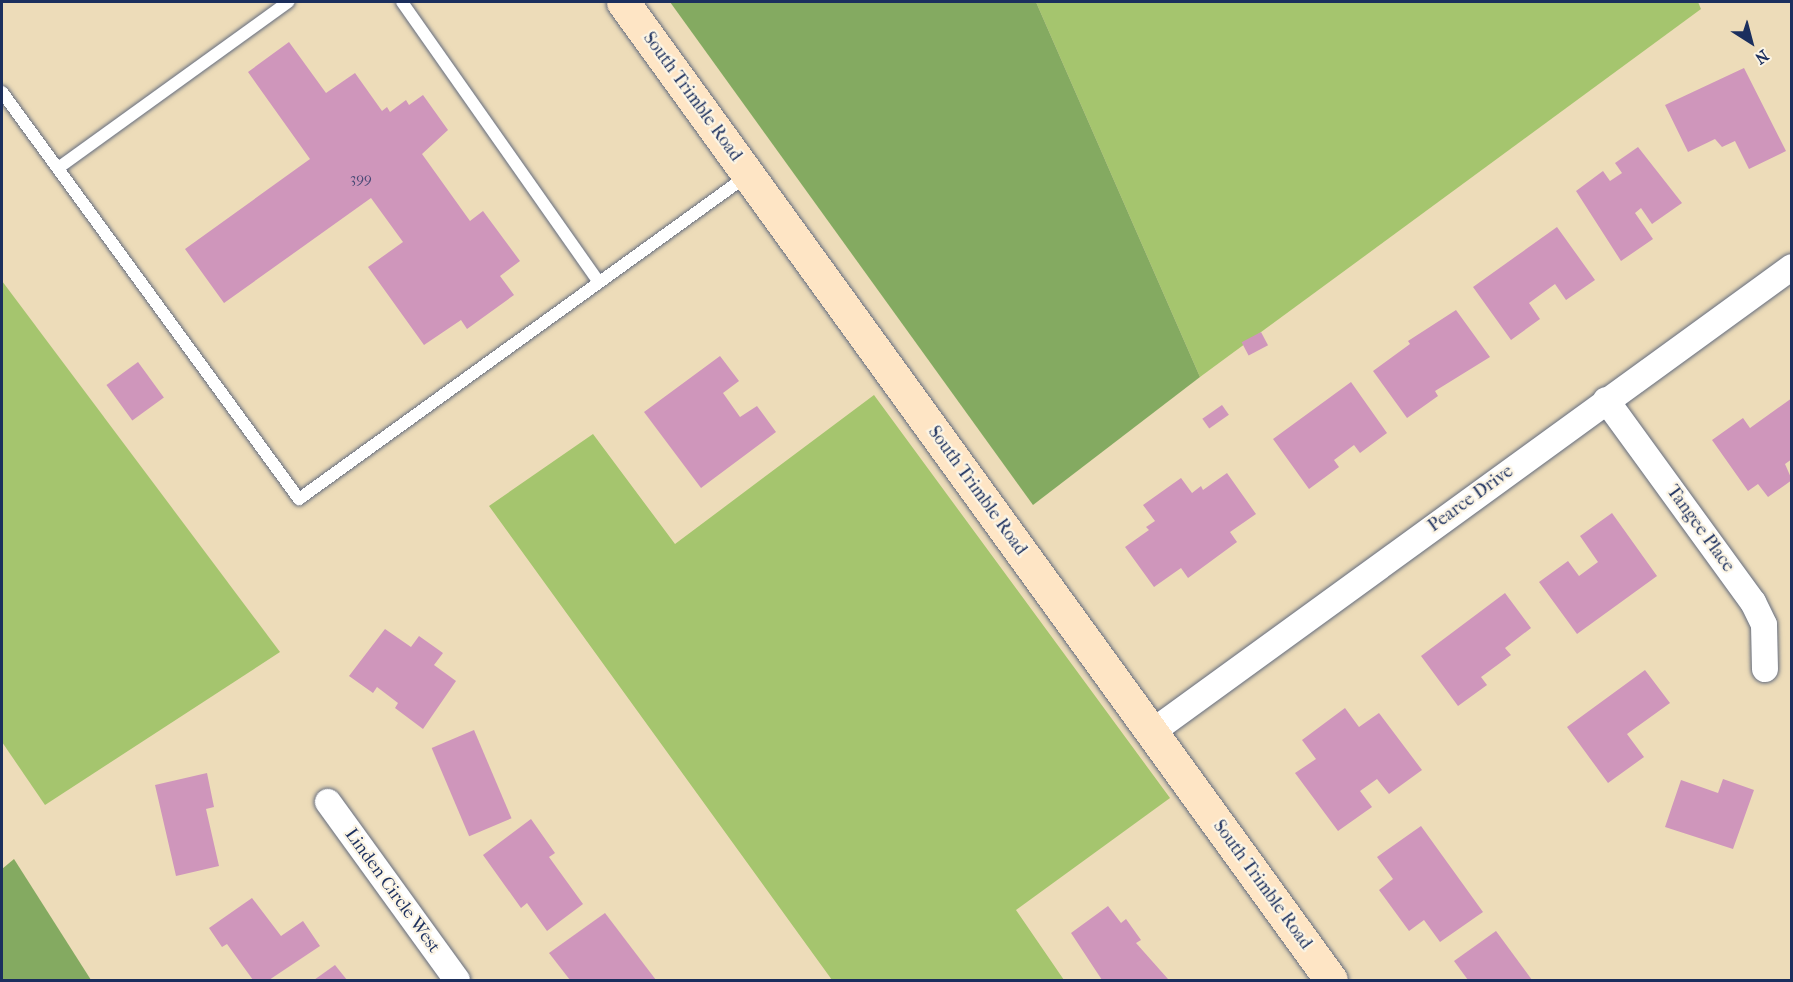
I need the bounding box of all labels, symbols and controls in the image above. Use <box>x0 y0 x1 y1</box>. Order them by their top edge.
north arrow <box>1721 12 1781 72</box>
street label: South Trimble Road <box>638 28 746 166</box>
text: N <box>1751 46 1772 68</box>
house number: 399 <box>350 170 372 188</box>
street label: South Trimble Road <box>923 422 1031 560</box>
street label: Pearce Drive <box>1424 461 1518 537</box>
street label: Tangee Place <box>1661 482 1739 576</box>
street label: South Trimble Road <box>1208 816 1316 954</box>
street label: Linden Circle West <box>340 825 444 957</box>

